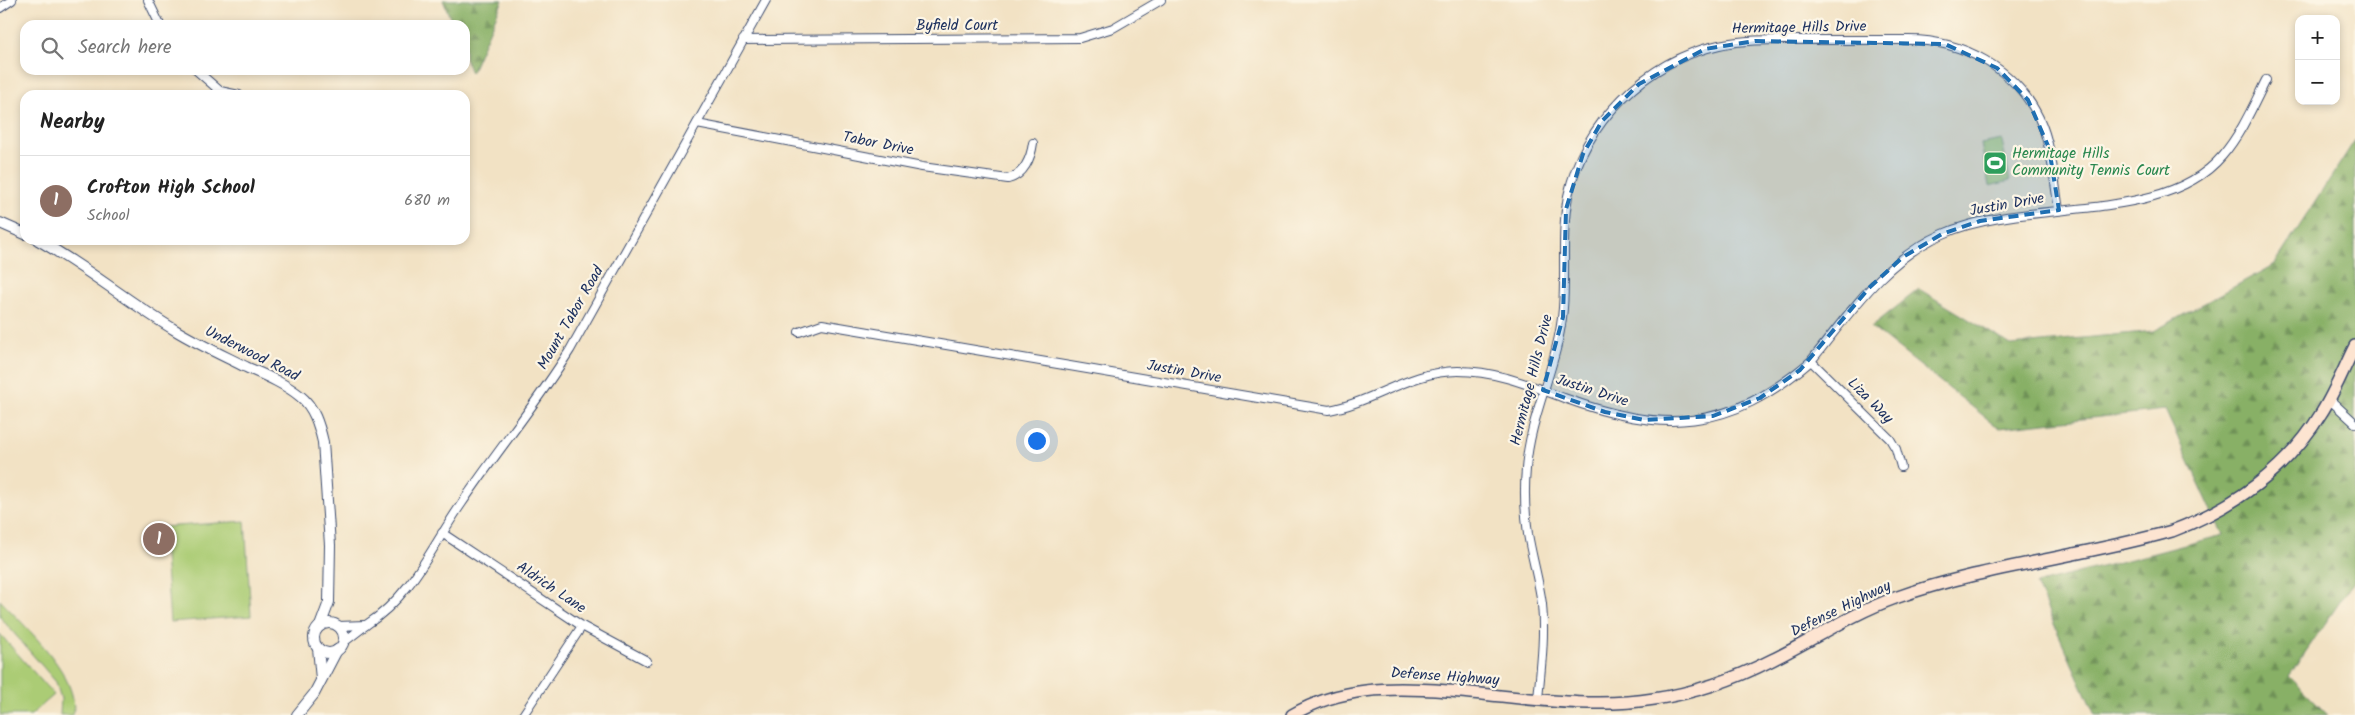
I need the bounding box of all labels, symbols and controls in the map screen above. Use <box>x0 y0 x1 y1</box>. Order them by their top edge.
street label: Byfield Court <box>916 14 998 38</box>
street label: Hermitage Hills Drive <box>1731 15 1867 41</box>
map controls <box>2295 15 2340 105</box>
button: + <box>2295 15 2340 60</box>
search box <box>20 20 470 75</box>
text: Search here <box>78 33 172 63</box>
icon: search <box>38 34 66 62</box>
button: − <box>2295 60 2340 105</box>
text: Nearby <box>40 106 105 139</box>
street label: Tabor Drive <box>840 125 916 163</box>
place label: Hermitage Hills Community Tennis Court <box>2012 142 2170 183</box>
sports icon: Hermitage Hills Community Tennis Court <box>1982 150 2008 176</box>
text: Crofton High School <box>87 173 255 203</box>
street label: Justin Drive <box>1968 187 2046 223</box>
text: 1 <box>54 188 58 213</box>
text: 680 m <box>404 188 450 213</box>
text: School <box>87 203 130 228</box>
street label: Mount Tabor Road <box>531 261 611 374</box>
street label: Hermitage Hills Drive <box>1504 312 1560 448</box>
street label: Underwood Road <box>200 320 304 388</box>
street label: Justin Drive <box>1145 354 1223 390</box>
street label: Justin Drive <box>1552 368 1632 414</box>
street label: Liza Way <box>1841 372 1899 430</box>
your location <box>1024 428 1050 454</box>
pin: 1 <box>143 520 175 558</box>
street label: Aldrich Lane <box>511 556 591 620</box>
street label: Defense Highway <box>1787 574 1896 644</box>
street label: Defense Highway <box>1390 661 1501 693</box>

